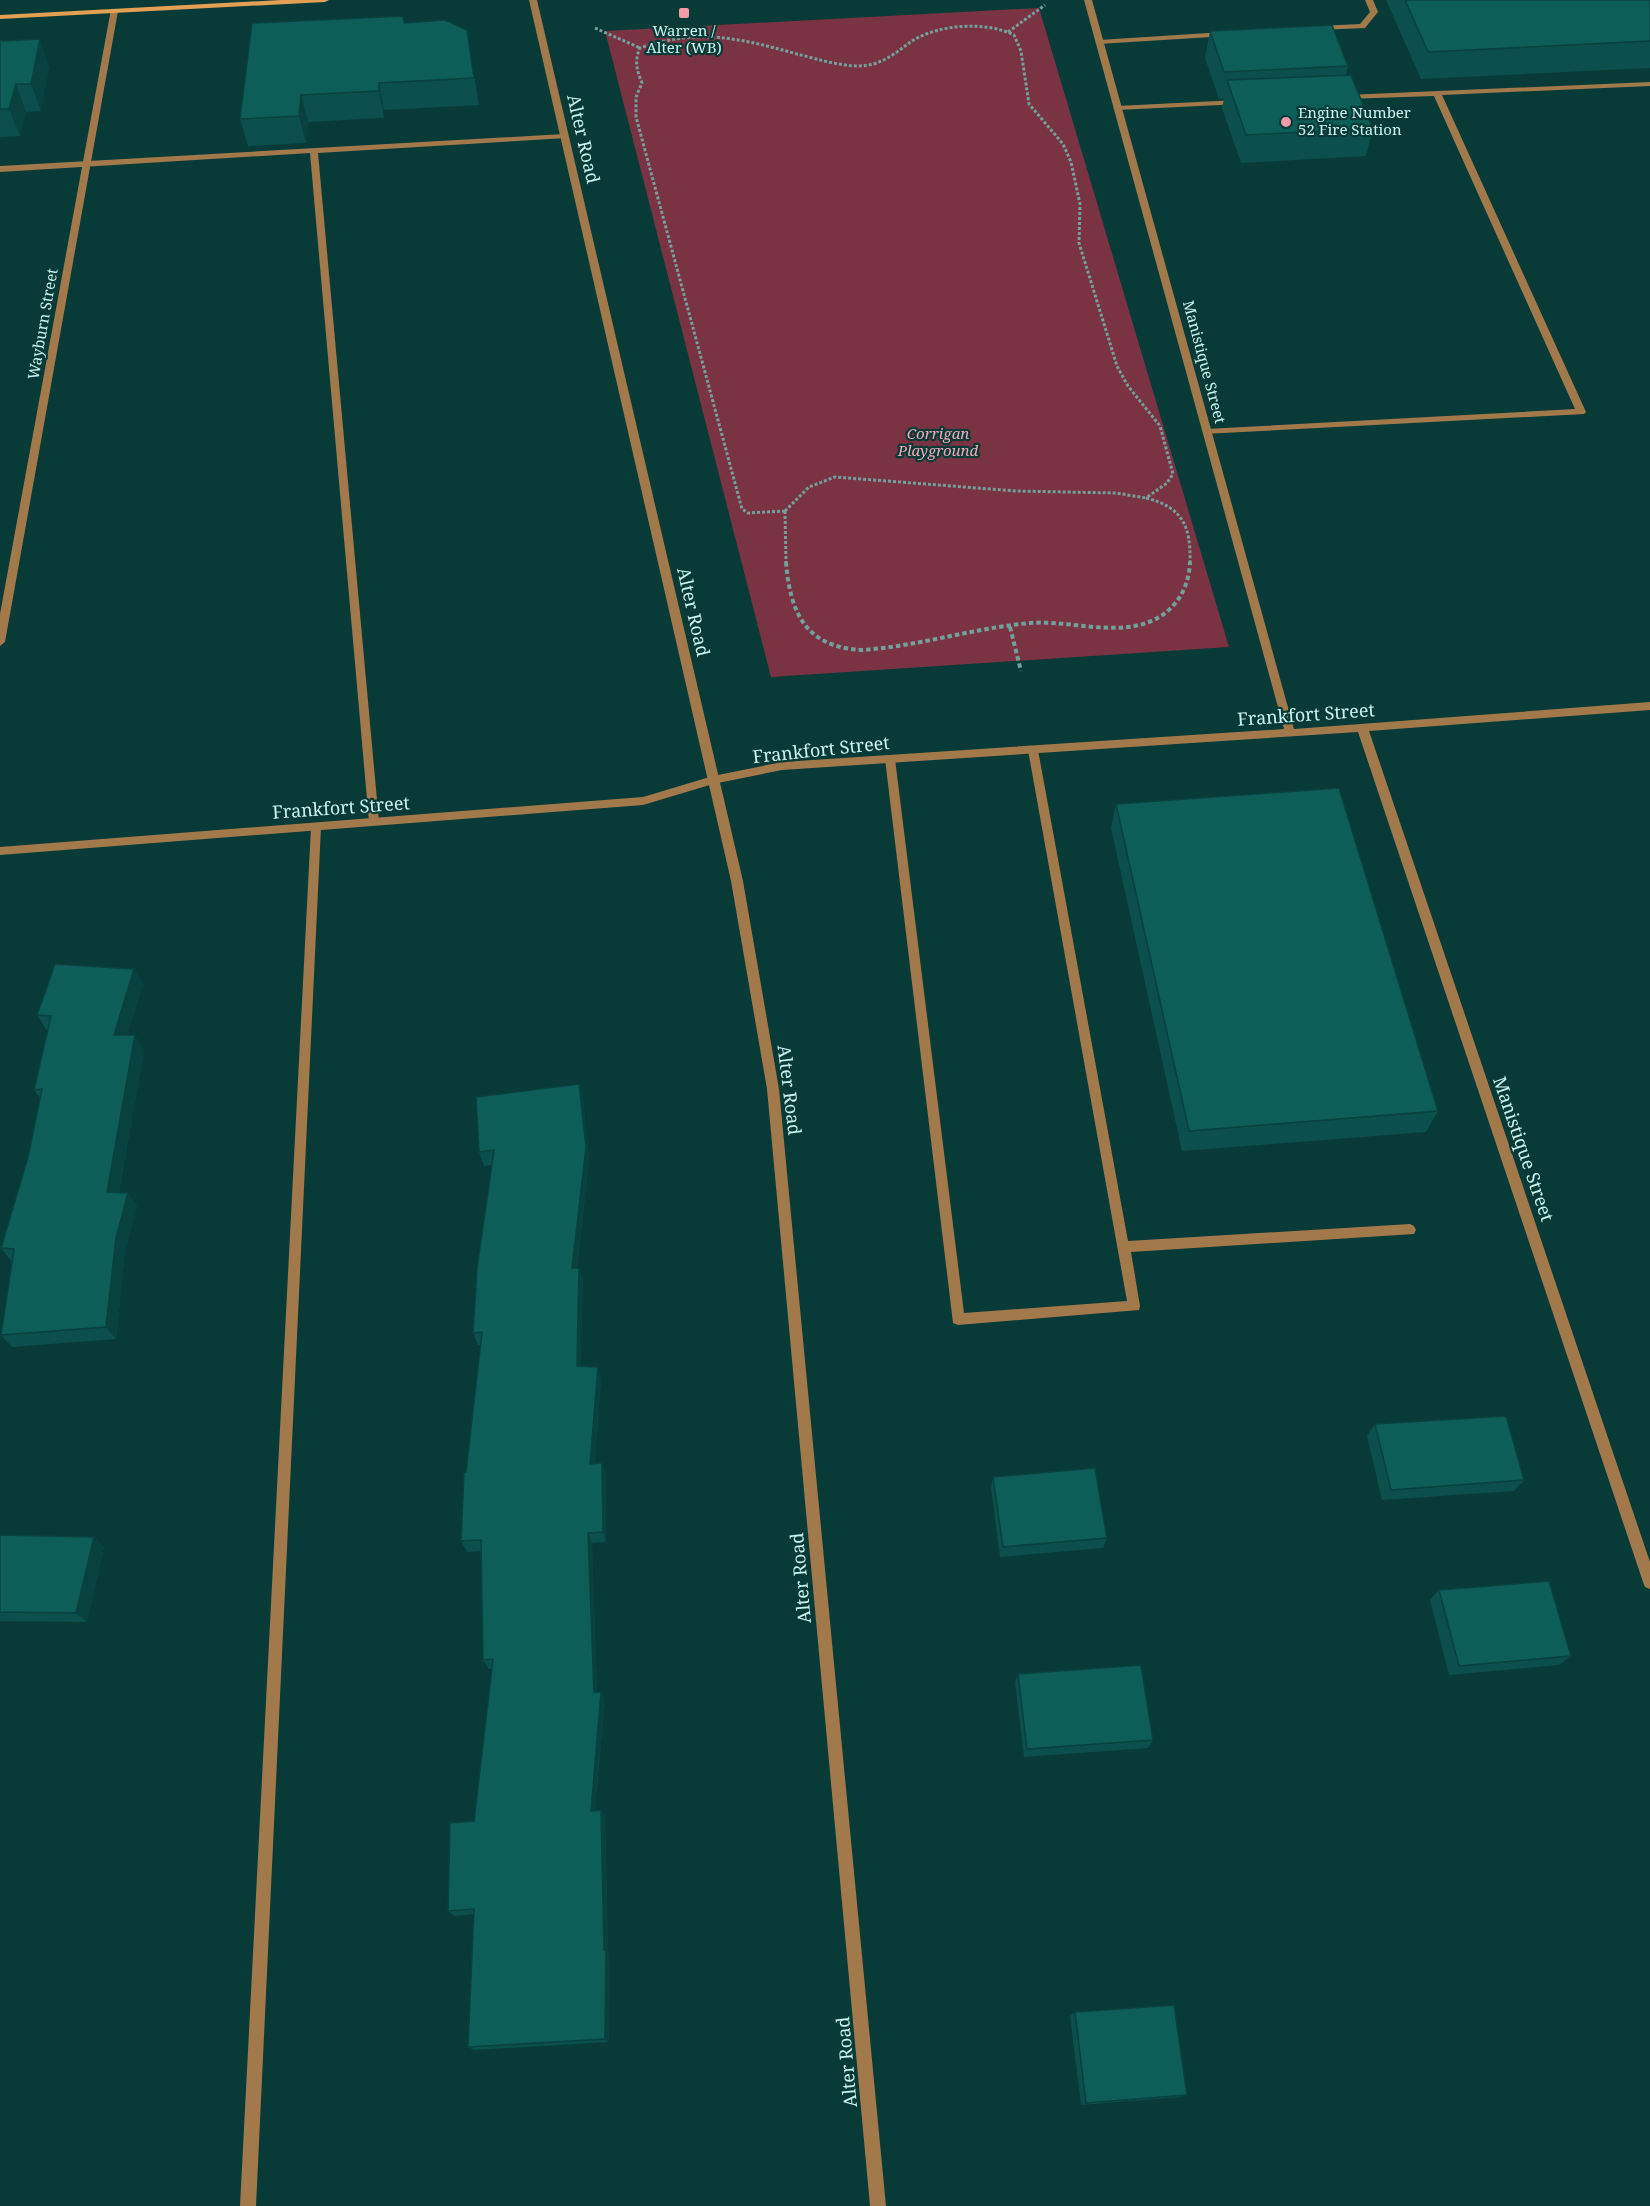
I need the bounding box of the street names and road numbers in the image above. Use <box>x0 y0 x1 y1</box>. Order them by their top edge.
street label: Alter Road <box>562 92 606 186</box>
street label: Wayburn Street <box>22 267 62 381</box>
street label: Manistique Street <box>1179 298 1231 425</box>
street label: Alter Road <box>672 565 716 659</box>
street label: Frankfort Street <box>1236 697 1375 731</box>
street label: Frankfort Street <box>751 730 891 768</box>
street label: Frankfort Street <box>271 790 410 824</box>
street label: Alter Road <box>773 1043 807 1136</box>
street label: Manistique Street <box>1488 1073 1560 1224</box>
street label: Alter Road <box>784 1532 816 1624</box>
street label: Alter Road <box>830 2016 862 2108</box>

